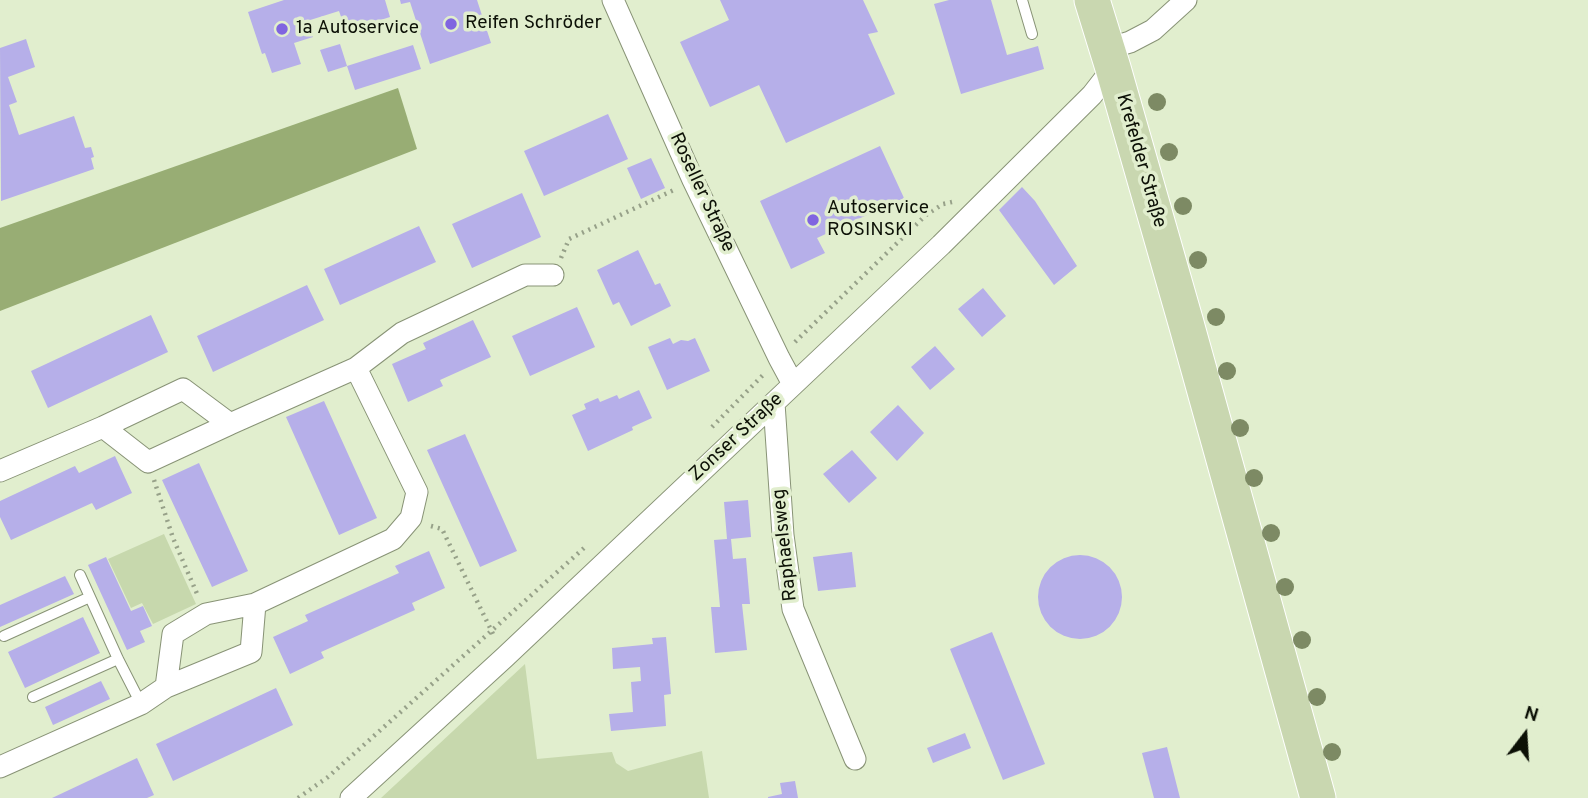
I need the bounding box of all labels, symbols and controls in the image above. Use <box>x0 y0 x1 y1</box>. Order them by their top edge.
place label: Reifen Schröder <box>465 13 602 35</box>
marker: Reifen Schröder <box>443 16 459 32</box>
place label: 1a Autoservice <box>296 18 419 40</box>
marker: 1a Autoservice <box>274 21 290 37</box>
street label: Krefelder Straße <box>1110 91 1170 231</box>
street label: Roseller Straße <box>663 130 739 256</box>
place label: Autoservice ROSINSKI <box>827 198 929 242</box>
marker: Autoservice ROSINSKI <box>805 212 821 228</box>
street label: Zonser Straße <box>686 389 788 487</box>
street label: Raphaelsweg <box>769 488 803 602</box>
north arrow <box>1490 700 1560 770</box>
text: N <box>1521 701 1541 728</box>

